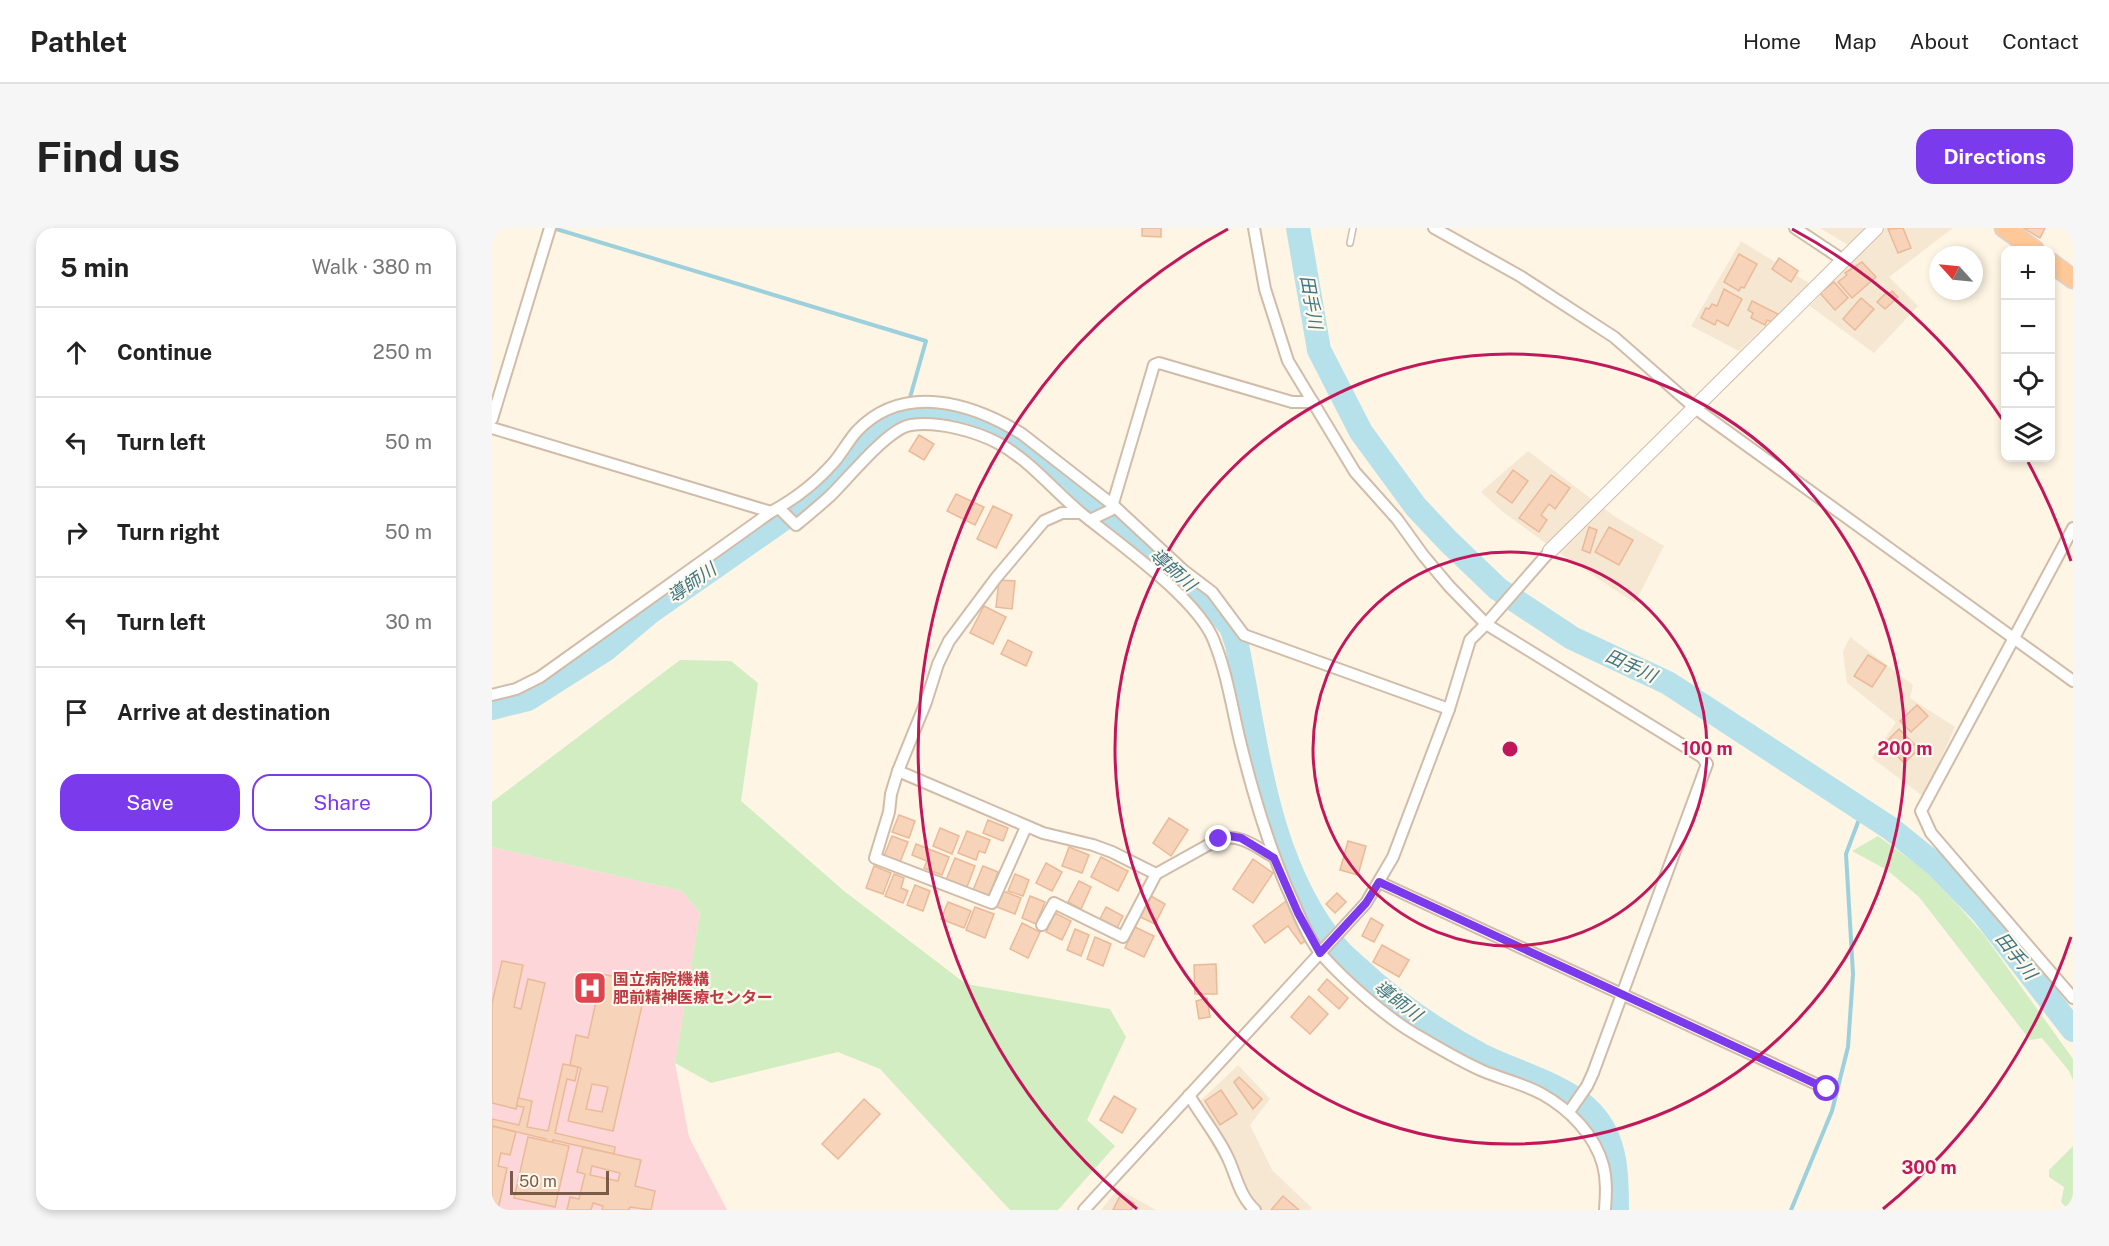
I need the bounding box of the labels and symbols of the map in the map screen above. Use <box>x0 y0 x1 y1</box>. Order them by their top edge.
north arrow <box>1929 246 1983 300</box>
water label: 田手川 <box>1296 274 1327 332</box>
water label: 導師川 <box>1146 544 1202 597</box>
water label: 導師川 <box>664 557 721 607</box>
water label: 田手川 <box>1602 645 1662 687</box>
text: 100 m <box>1681 738 1733 759</box>
text: 200 m <box>1878 738 1932 759</box>
centre of rings <box>1500 739 1520 759</box>
route end <box>1205 825 1231 851</box>
water label: 田手川 <box>1991 928 2043 985</box>
hospital icon: 国立病院機構 肥前精神医療センター <box>572 970 608 1006</box>
place label: 国立病院機構 肥前精神医療センター <box>613 970 773 1007</box>
water label: 導師川 <box>1370 976 1428 1026</box>
route start <box>1813 1075 1839 1101</box>
text: 300 m <box>1901 1157 1957 1178</box>
scale bar <box>510 1168 609 1196</box>

